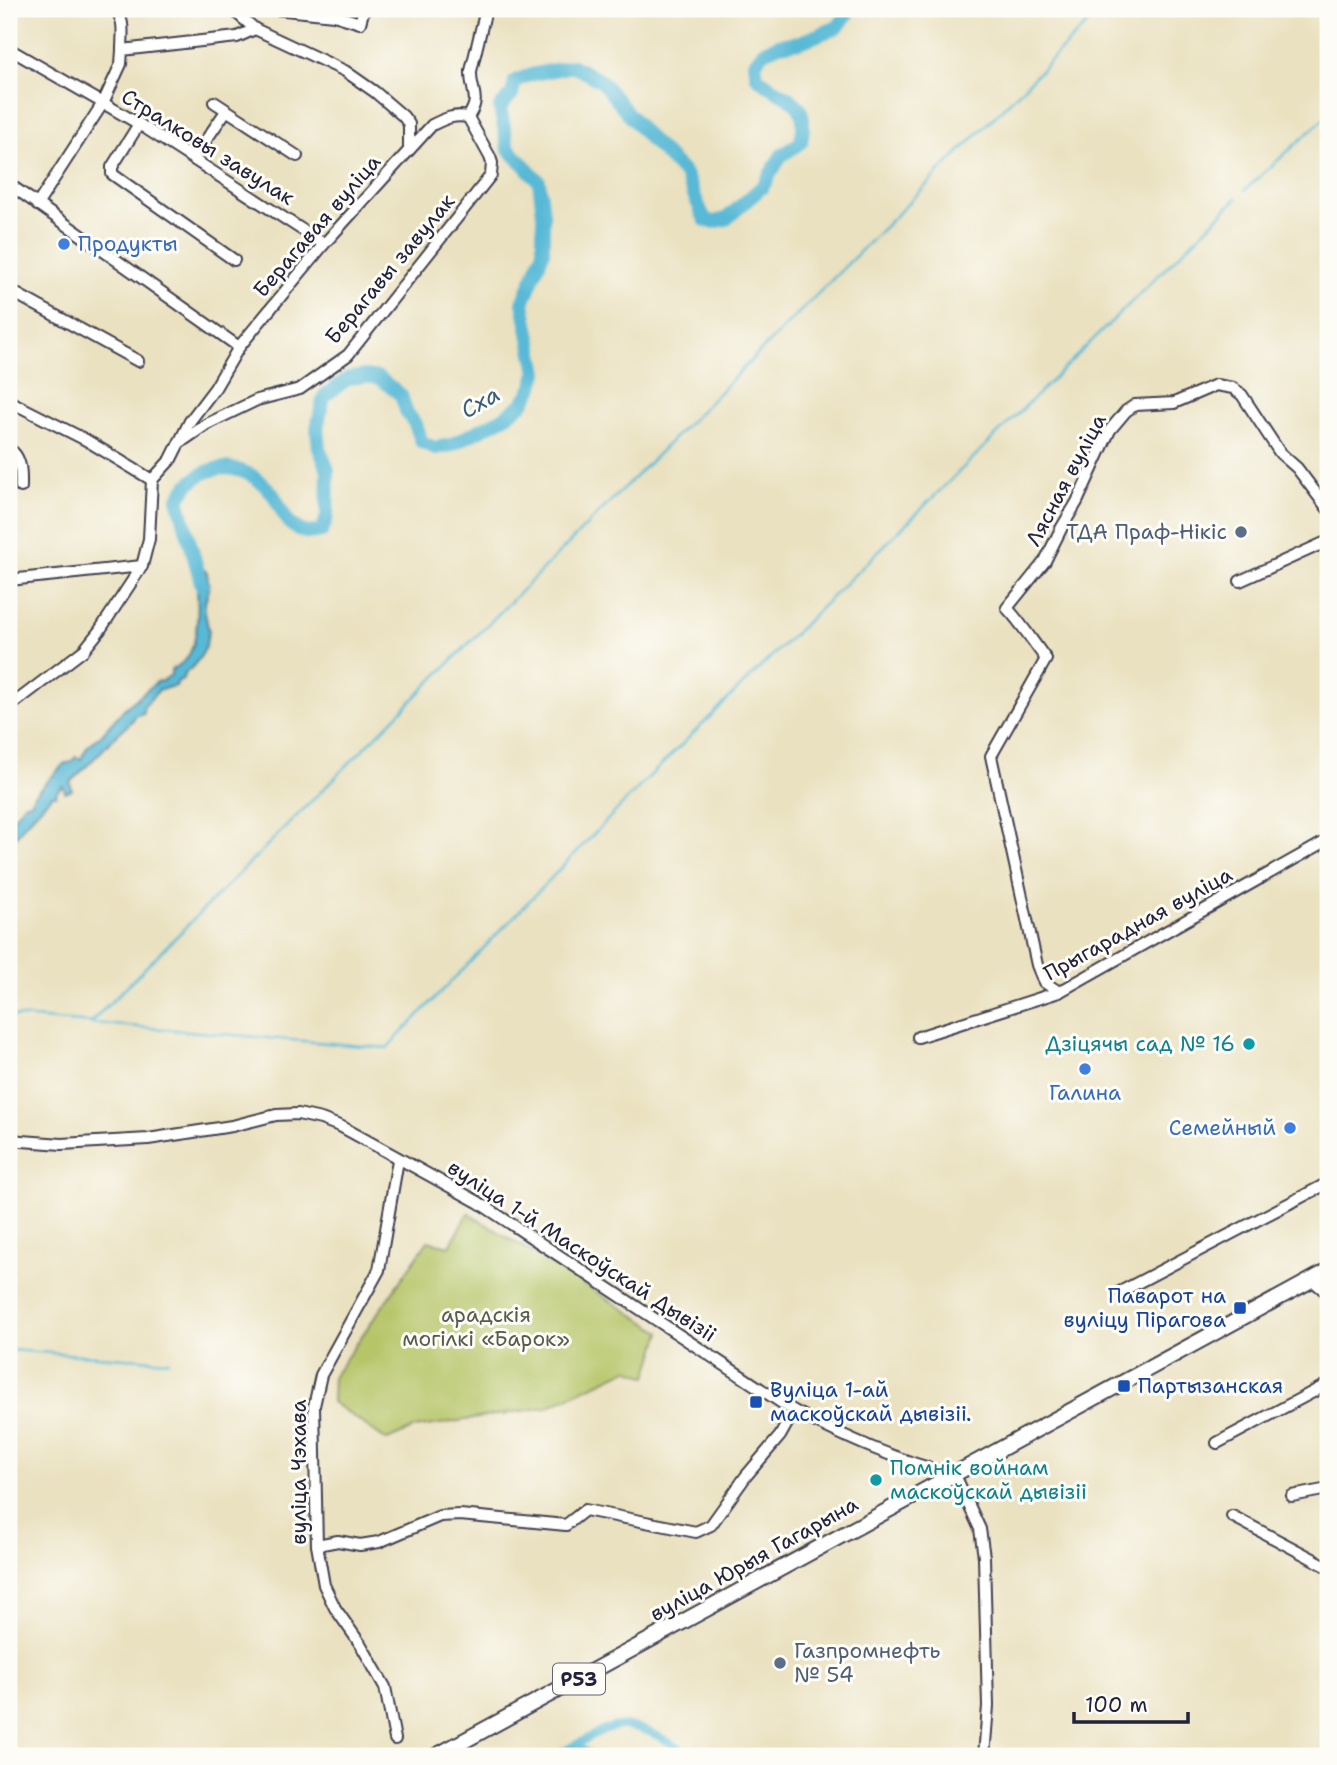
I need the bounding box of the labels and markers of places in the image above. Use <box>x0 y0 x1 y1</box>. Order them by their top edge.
place label: Продукты <box>78 230 178 258</box>
marker: Продукты <box>56 236 72 252</box>
place label: ТДА Праф-Нікіс <box>1066 518 1227 546</box>
marker: ТДА Праф-Нікіс <box>1233 524 1249 540</box>
place label: Дзіцячы сад № 16 <box>1045 1030 1235 1058</box>
marker: Дзіцячы сад № 16 <box>1241 1036 1257 1052</box>
marker: Галина <box>1077 1061 1093 1077</box>
place label: Галина <box>1049 1079 1121 1107</box>
place label: Семейный <box>1169 1114 1276 1142</box>
marker: Семейный <box>1282 1120 1298 1136</box>
place label: Паварот на вуліцу Пірагова <box>1064 1282 1226 1334</box>
marker: Паварот на вуліцу Пірагова <box>1232 1300 1248 1316</box>
place label: Партызанская <box>1138 1372 1283 1400</box>
place label: Вуліца 1-ай маскоўскай дывізіі. <box>770 1376 971 1428</box>
marker: Партызанская <box>1116 1378 1132 1394</box>
marker: Вуліца 1-ай маскоўскай дывізіі. <box>748 1394 764 1410</box>
place label: Помнік войнам маскоўскай дывізіі <box>890 1454 1087 1506</box>
marker: Помнік войнам маскоўскай дывізіі <box>868 1472 884 1488</box>
place label: Газпромнефть № 54 <box>794 1637 940 1689</box>
marker: Газпромнефть № 54 <box>772 1655 788 1671</box>

